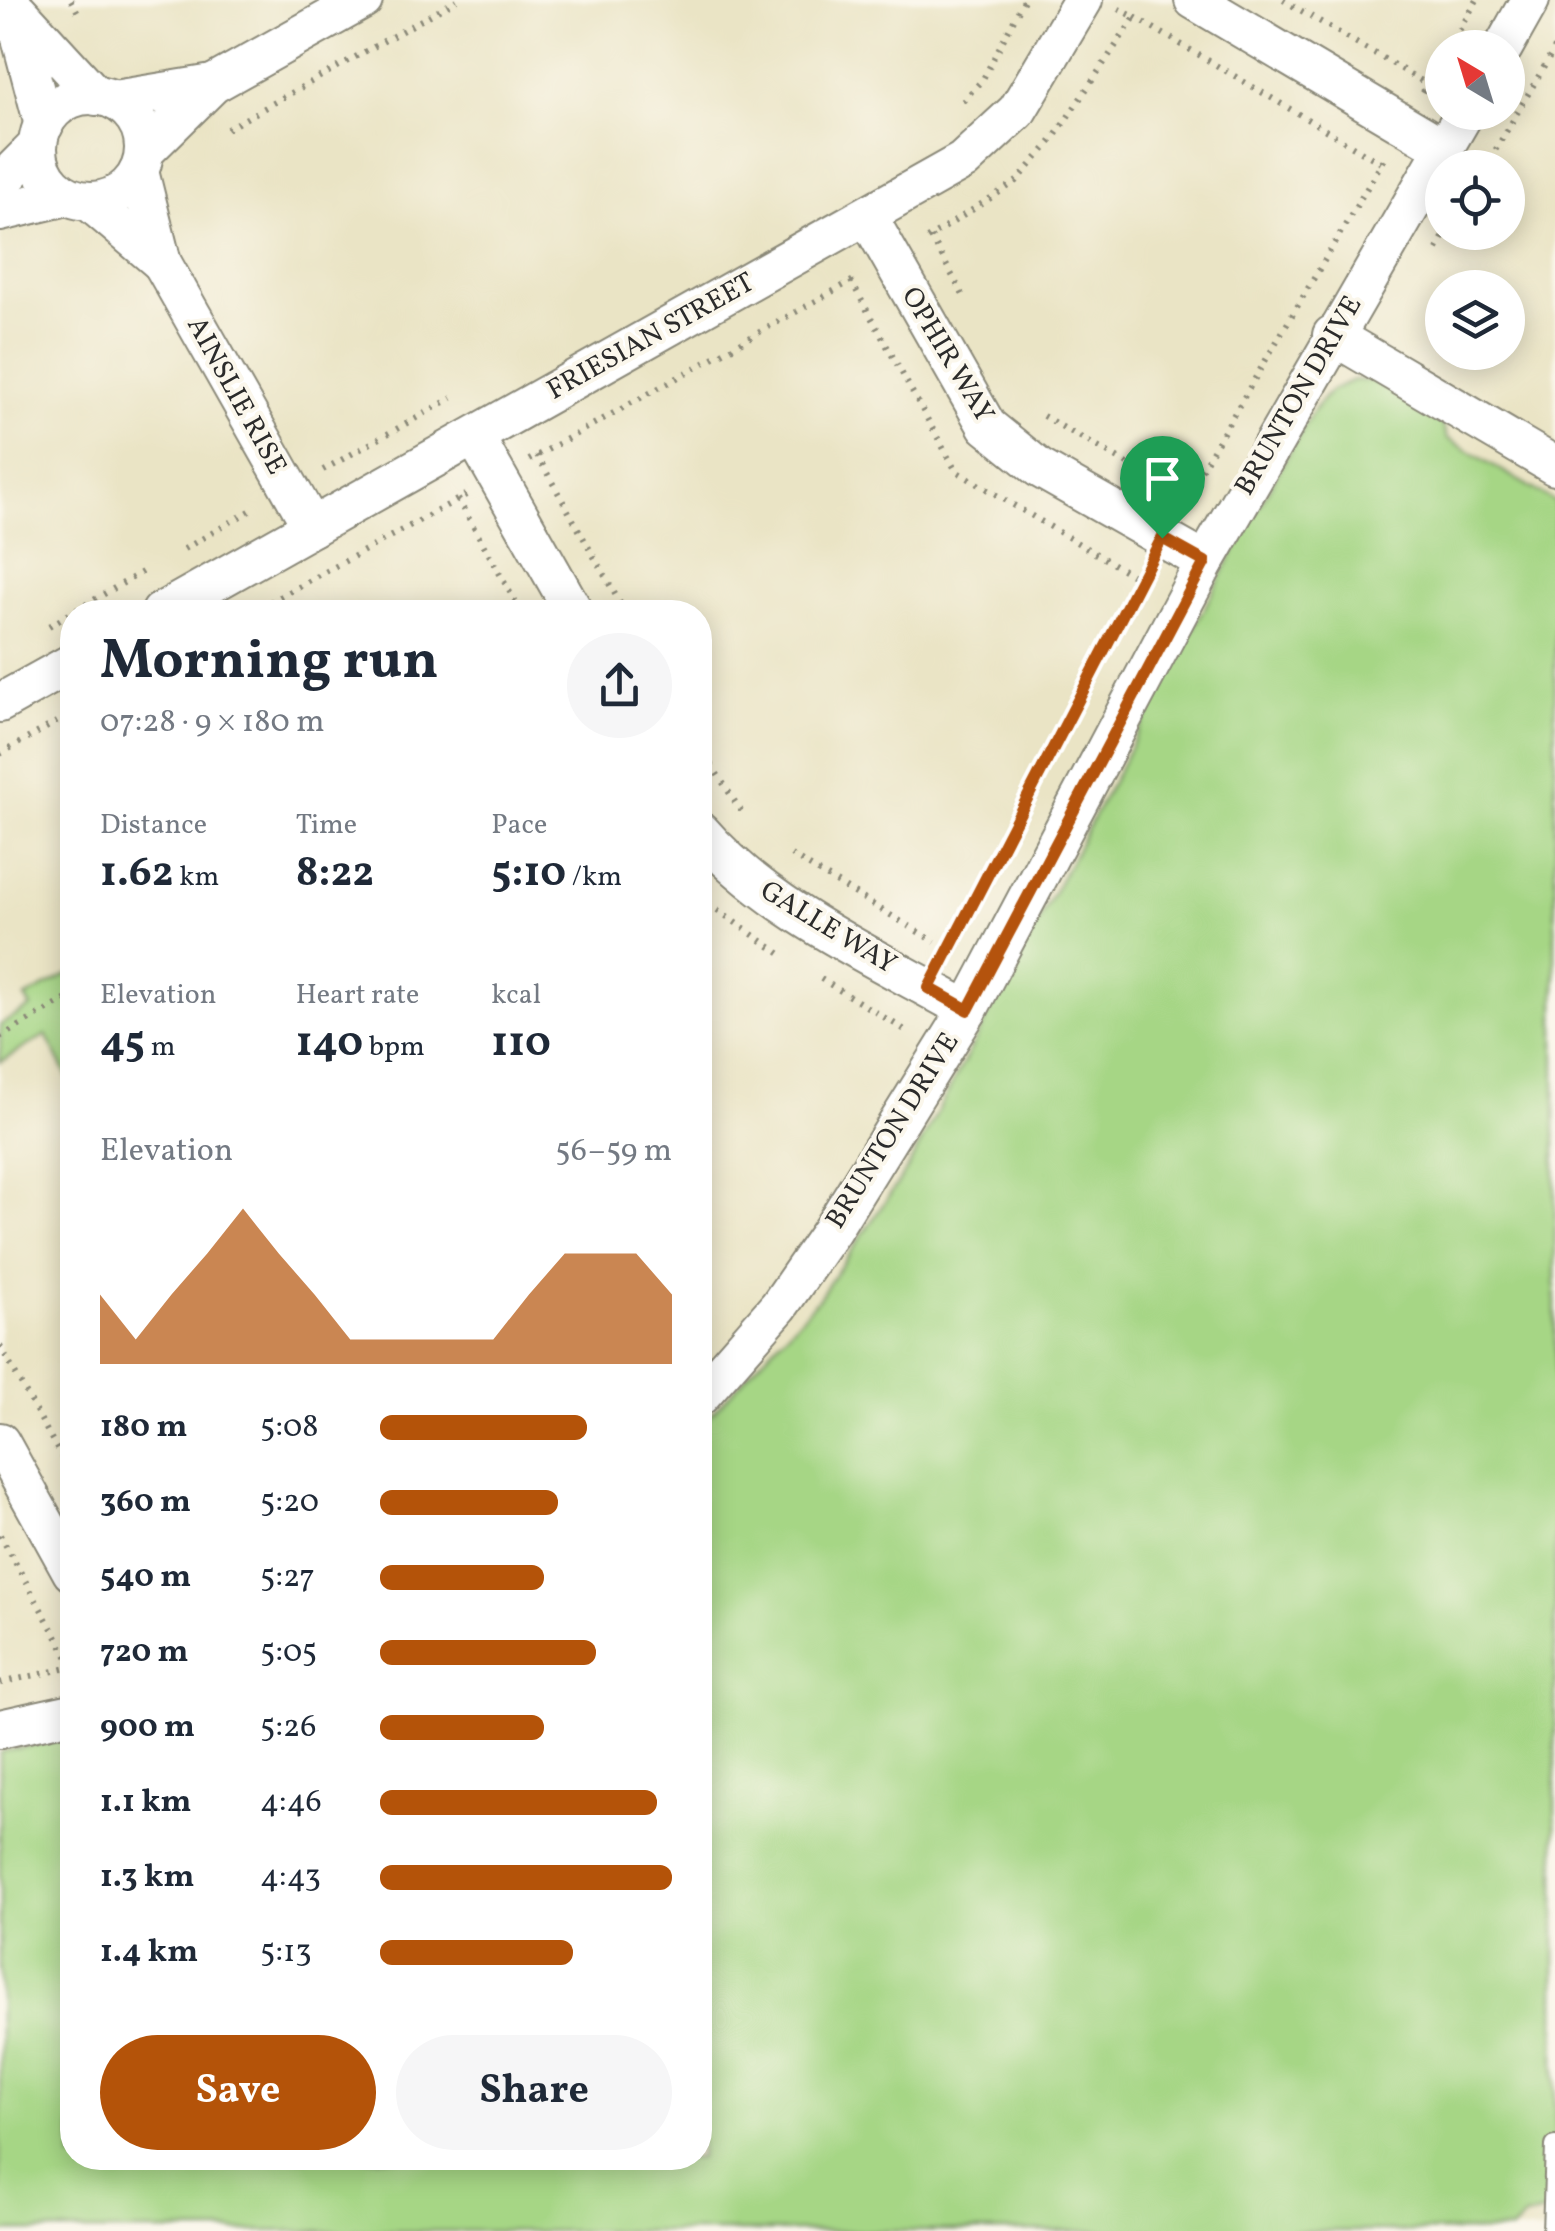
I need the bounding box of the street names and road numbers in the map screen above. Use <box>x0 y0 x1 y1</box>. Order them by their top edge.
street label: FRIESIAN STREET <box>540 264 762 410</box>
street label: OPHIR WAY <box>891 280 1003 430</box>
street label: BRUNTON DRIVE <box>1226 289 1372 503</box>
street label: AINSLIE RISE <box>176 310 296 482</box>
street label: GALLE WAY <box>753 872 903 984</box>
street label: BRUNTON DRIVE <box>817 1025 969 1237</box>

